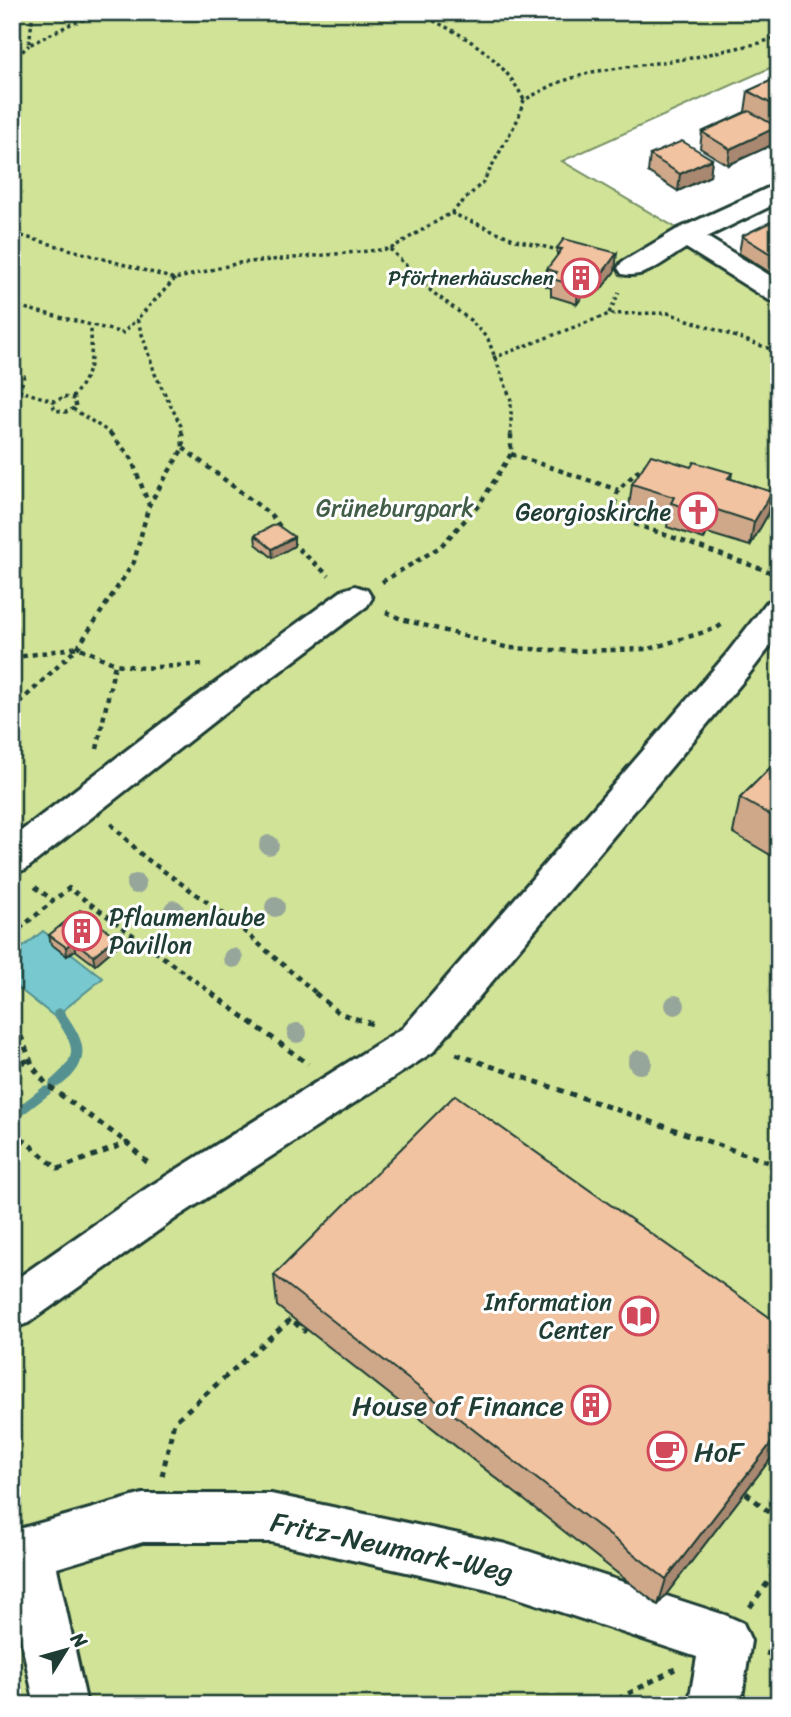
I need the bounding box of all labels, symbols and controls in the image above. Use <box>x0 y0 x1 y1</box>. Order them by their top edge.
building icon: Pförtnerhäuschen <box>560 257 602 299</box>
place label: Pförtnerhäuschen <box>388 259 554 297</box>
park label: Grüneburgpark <box>316 487 474 529</box>
place label: Georgioskirche <box>516 491 671 533</box>
church icon: Georgioskirche <box>677 491 719 533</box>
place label: Pflaumenlaube Pavillon <box>109 896 265 966</box>
building icon: Pflaumenlaube Pavillon <box>61 910 103 952</box>
place label: Information Center <box>483 1281 613 1351</box>
library icon: Information Center <box>618 1295 660 1337</box>
place label: House of Finance <box>352 1381 564 1430</box>
building icon: House of Finance <box>570 1384 612 1426</box>
place label: HoF <box>694 1427 745 1476</box>
cafe icon: HoF <box>646 1430 688 1472</box>
street label: Fritz-Neumark-Weg <box>266 1497 518 1597</box>
north arrow <box>32 1616 102 1686</box>
text: N <box>61 1624 97 1656</box>

